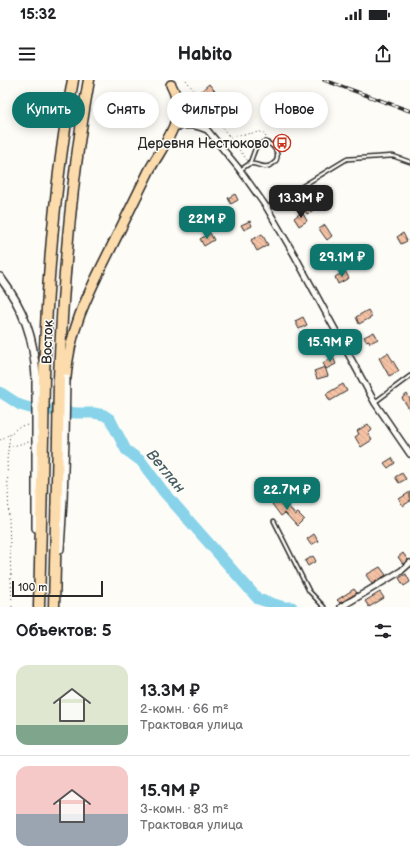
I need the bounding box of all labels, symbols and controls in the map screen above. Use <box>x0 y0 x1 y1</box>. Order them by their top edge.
text: 15:32 <box>20 5 56 24</box>
icon: menu <box>16 43 38 65</box>
icon: share <box>372 43 394 65</box>
text: Habito <box>178 44 232 65</box>
chip: Купить <box>12 92 85 128</box>
chip: Снять <box>93 92 159 128</box>
chip: Фильтры <box>167 92 252 128</box>
chip: Новое <box>260 92 328 128</box>
bus stop icon: Деревня Нестюково <box>272 133 292 153</box>
place label: Деревня Нестюково <box>138 135 269 152</box>
pin: 13.3M ₽ <box>264 185 338 219</box>
text: 13.3M ₽ <box>278 190 324 206</box>
pin: 22M ₽ <box>179 206 235 240</box>
text: 22M ₽ <box>188 211 226 227</box>
pin: 29.1M ₽ <box>305 244 379 278</box>
text: 29.1M ₽ <box>319 249 365 265</box>
street label: Восток <box>38 319 57 364</box>
pin: 15.9M ₽ <box>293 329 367 363</box>
text: 15.9M ₽ <box>307 334 353 350</box>
water label: Ветлан <box>142 446 190 497</box>
pin: 22.7M ₽ <box>250 477 324 511</box>
text: 22.7M ₽ <box>263 482 311 498</box>
scale bar <box>12 579 103 598</box>
text: 100 m <box>18 581 47 594</box>
icon: filters <box>372 620 394 642</box>
text: Объектов: 5 <box>16 621 112 641</box>
icon: home <box>48 681 96 729</box>
text: 13.3M ₽ <box>140 681 200 701</box>
text: 2-комн. · 66 m² <box>140 701 229 717</box>
text: Трактовая улица <box>140 717 243 733</box>
text: 15.9M ₽ <box>140 781 200 801</box>
icon: home <box>48 782 96 830</box>
text: 3-комн. · 83 m² <box>140 801 229 817</box>
text: Трактовая улица <box>140 817 243 833</box>

